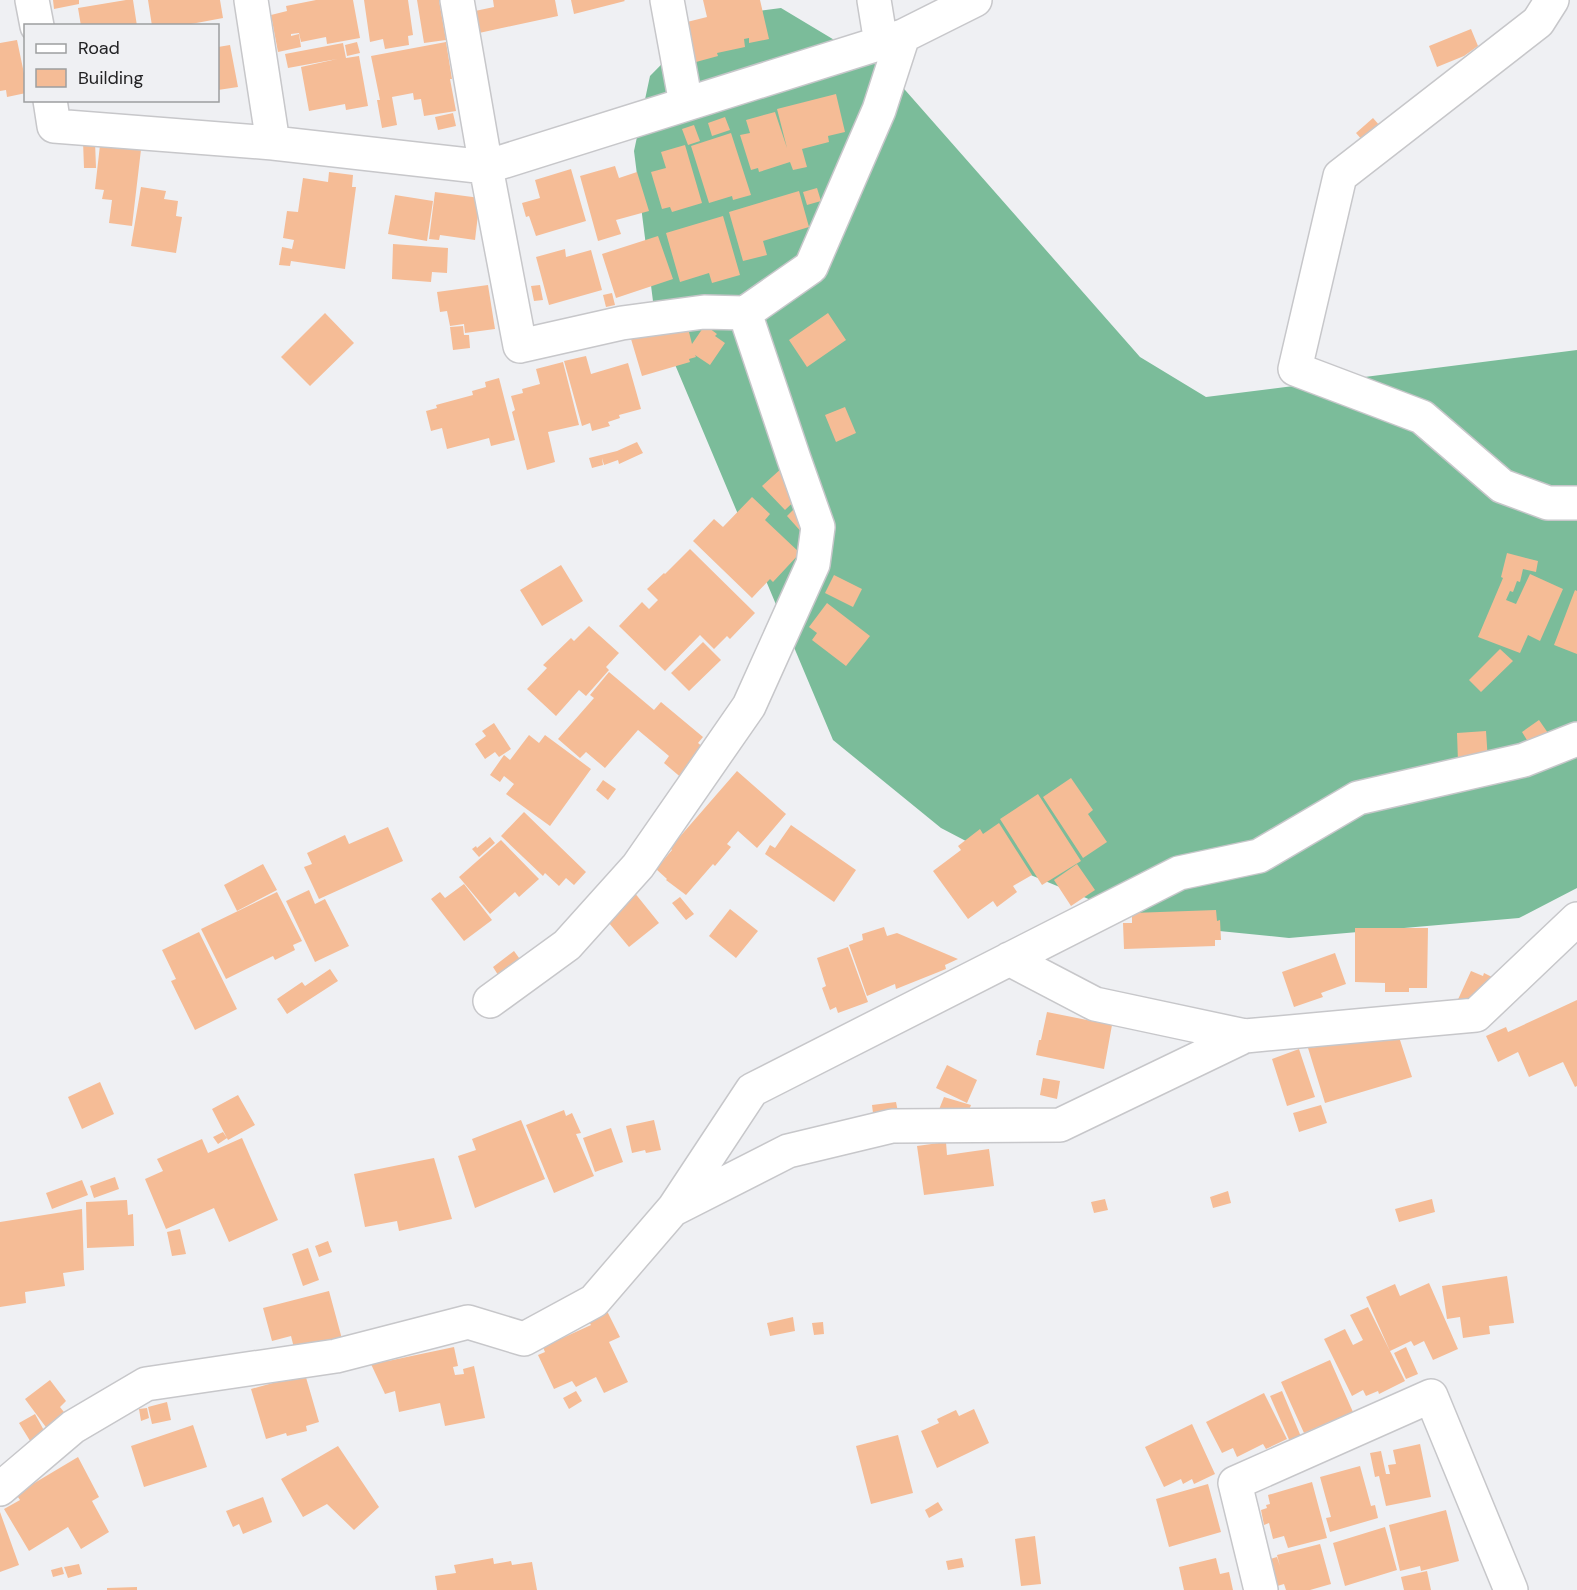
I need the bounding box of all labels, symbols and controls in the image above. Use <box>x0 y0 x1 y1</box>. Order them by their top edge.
legend <box>24 24 219 102</box>
text: Road <box>78 36 120 60</box>
text: Building <box>78 66 143 90</box>

